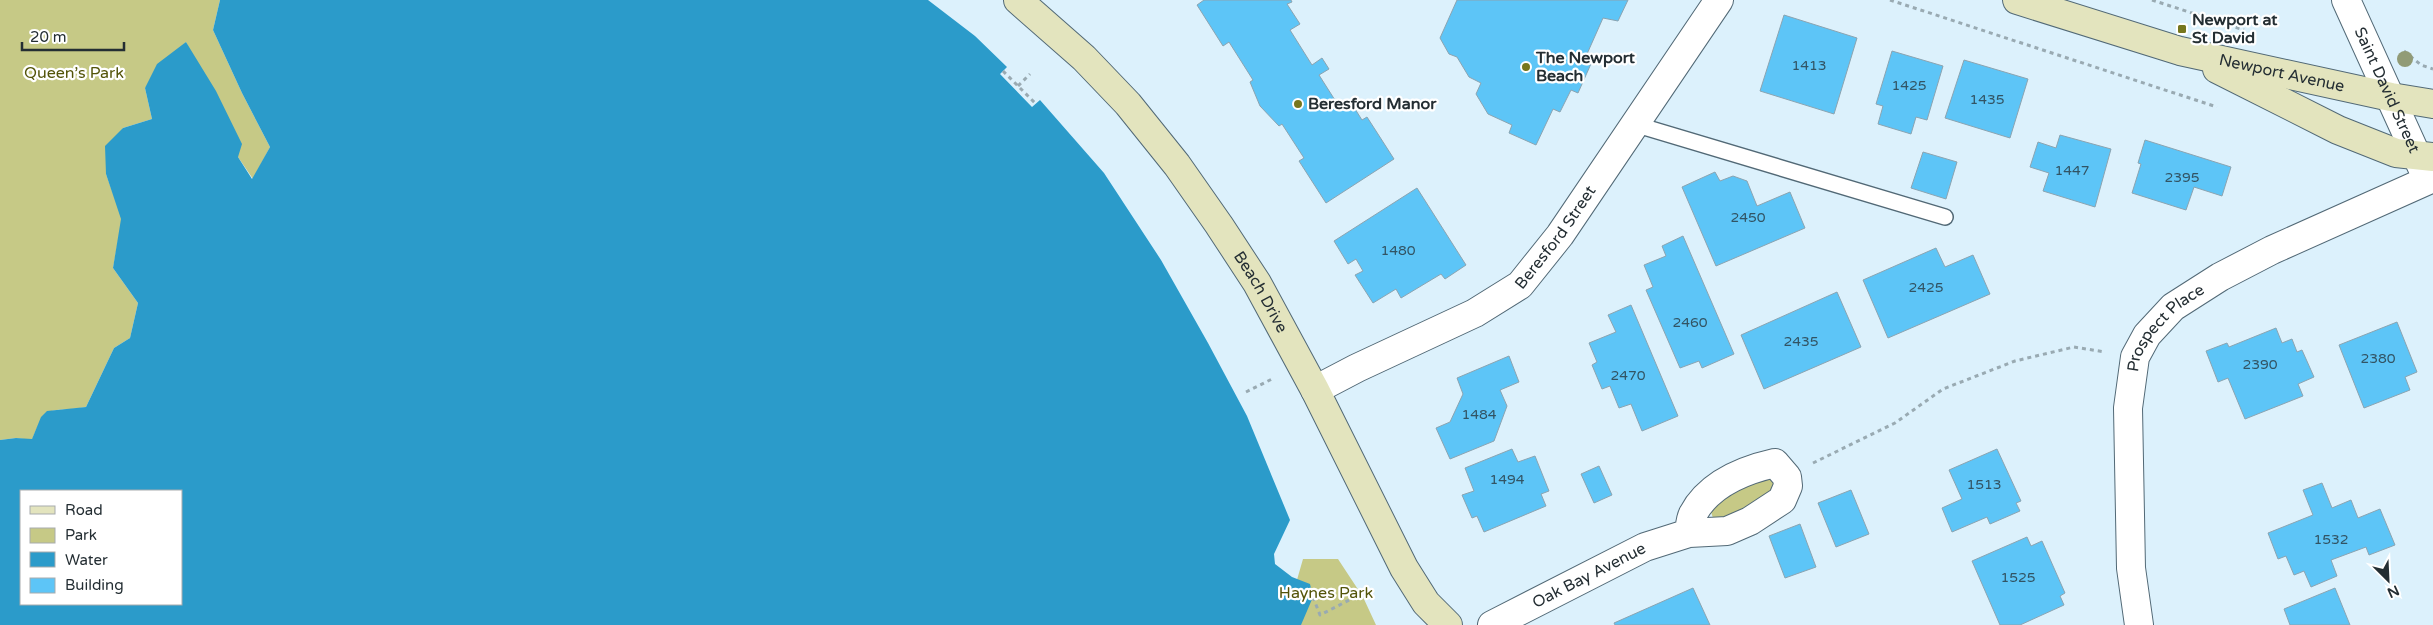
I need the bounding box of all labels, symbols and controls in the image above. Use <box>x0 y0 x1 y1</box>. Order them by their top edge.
place label: Newport at St David <box>2192 10 2278 48</box>
scale bar <box>22 20 125 52</box>
marker: Newport at St David <box>2176 23 2188 35</box>
street label: Saint David Street <box>2350 24 2424 156</box>
text: 20 m <box>30 28 67 46</box>
place label: The Newport Beach <box>1535 48 1636 86</box>
street label: Newport Avenue <box>2217 50 2346 97</box>
house number: 1413 <box>1791 57 1827 74</box>
marker: The Newport Beach <box>1520 61 1532 73</box>
park label: Queen’s Park <box>24 63 124 83</box>
house number: 1425 <box>1891 77 1927 94</box>
house number: 1435 <box>1969 91 2005 108</box>
place label: Beresford Manor <box>1308 94 1437 114</box>
marker: Beresford Manor <box>1292 98 1304 110</box>
house number: 1447 <box>2054 162 2090 179</box>
house number: 2395 <box>2164 169 2200 186</box>
street label: Beresford Street <box>1511 182 1600 293</box>
house number: 2450 <box>1730 209 1766 226</box>
house number: 1480 <box>1380 242 1416 259</box>
street label: Beach Drive <box>1229 248 1292 336</box>
house number: 2425 <box>1908 279 1944 296</box>
street label: Prospect Place <box>2123 280 2208 373</box>
house number: 2460 <box>1672 314 1708 331</box>
house number: 2435 <box>1783 333 1819 350</box>
house number: 2380 <box>2360 350 2396 367</box>
house number: 2390 <box>2242 356 2278 373</box>
house number: 2470 <box>1610 367 1646 384</box>
house number: 1484 <box>1461 406 1497 423</box>
house number: 1494 <box>1489 471 1525 488</box>
house number: 1513 <box>1966 476 2002 493</box>
legend <box>20 490 182 605</box>
text: Road <box>65 501 103 519</box>
text: Park <box>65 526 97 544</box>
house number: 1532 <box>2313 531 2349 548</box>
street label: Oak Bay Avenue <box>1529 538 1649 613</box>
text: Water <box>65 551 108 569</box>
north arrow <box>2363 555 2413 605</box>
house number: 1525 <box>2000 569 2036 586</box>
text: Building <box>65 576 124 594</box>
text: N <box>2384 581 2402 601</box>
park label: Haynes Park <box>1279 583 1373 603</box>

